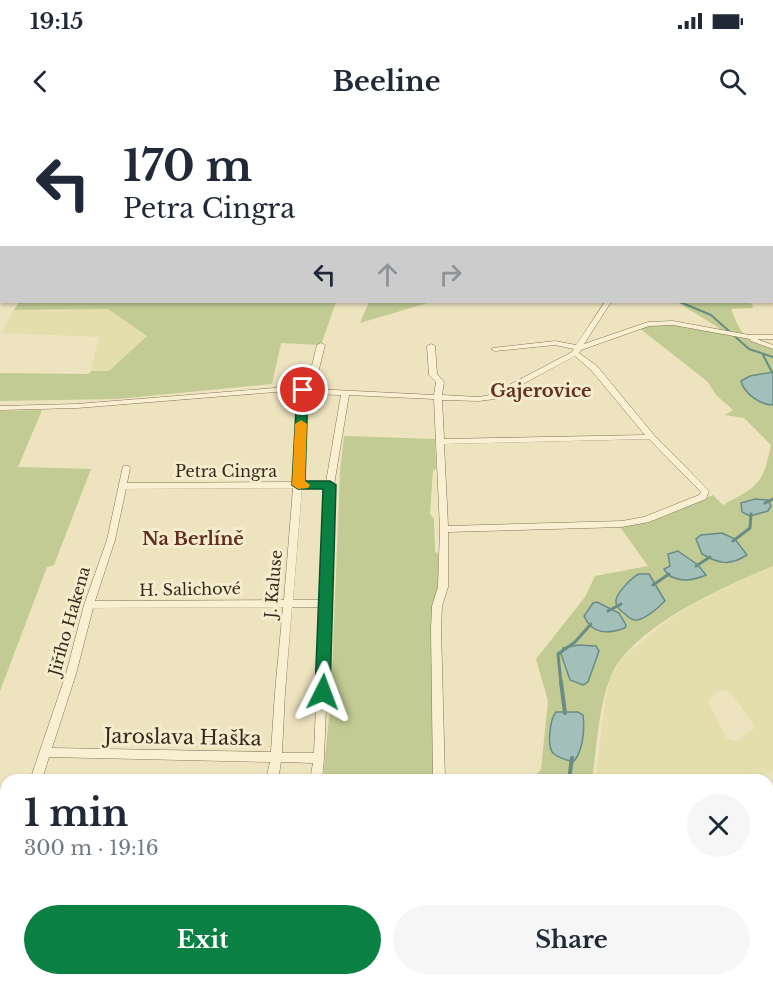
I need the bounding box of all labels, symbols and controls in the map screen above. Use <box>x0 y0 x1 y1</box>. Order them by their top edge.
text: 19:15 <box>30 8 83 35</box>
icon: back <box>24 65 57 98</box>
text: Beeline <box>333 65 440 98</box>
icon: search <box>716 65 749 98</box>
text: 170 m <box>123 140 252 192</box>
icon: left <box>24 144 102 222</box>
text: Petra Cingra <box>123 192 295 225</box>
icon: left <box>308 258 341 291</box>
icon: ahead <box>371 258 404 291</box>
icon: right <box>434 258 467 291</box>
pin <box>277 364 328 415</box>
icon: arrive <box>286 373 319 406</box>
district label: Gajerovice <box>490 380 592 402</box>
street label: Petra Cingra <box>175 461 277 481</box>
district label: Na Berlíně <box>142 528 244 550</box>
street label: J. Kaluse <box>260 549 286 621</box>
street label: Jiřího Hakena <box>43 564 94 680</box>
street label: H. Salichové <box>139 578 241 600</box>
position arrow <box>291 660 355 724</box>
street label: Jaroslava Haška <box>101 724 263 750</box>
text: 1 min <box>24 791 128 836</box>
button: close <box>687 794 750 857</box>
text: 300 m · 19:16 <box>24 836 159 860</box>
button: Exit <box>24 905 381 974</box>
button: Share <box>393 905 750 974</box>

